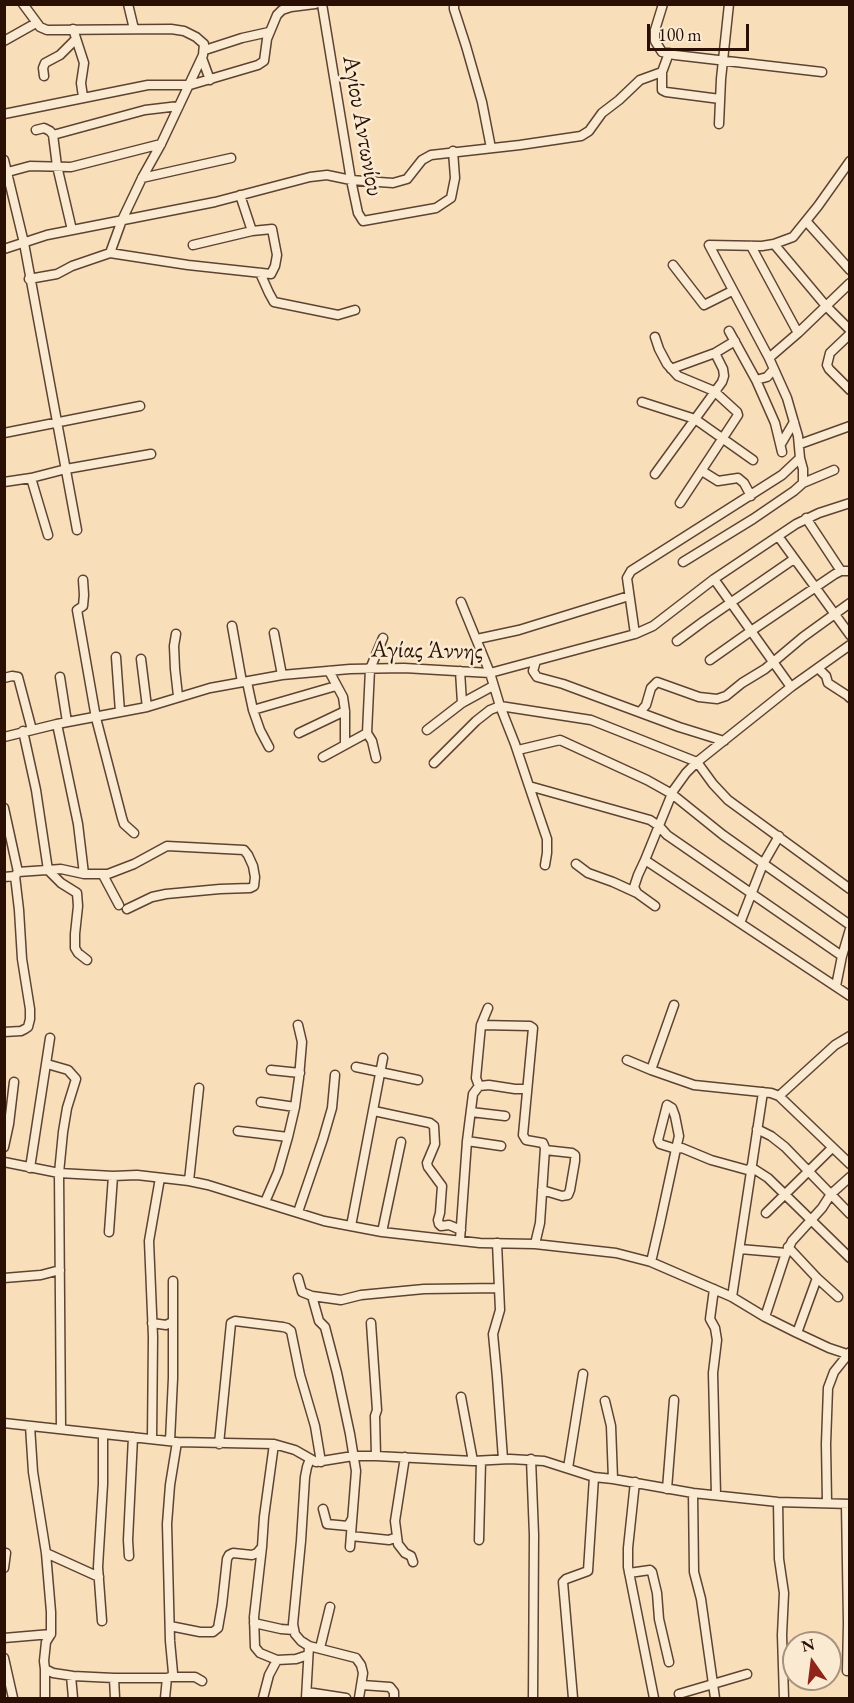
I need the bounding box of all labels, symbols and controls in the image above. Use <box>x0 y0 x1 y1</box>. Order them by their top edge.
scale bar <box>650 12 752 50</box>
text: 100 m <box>658 23 702 46</box>
street label: Αγίου Αντωνίου <box>335 53 389 199</box>
street label: Αγίας Άννης <box>371 636 483 666</box>
north arrow <box>782 1631 842 1691</box>
text: N <box>799 1633 817 1657</box>

